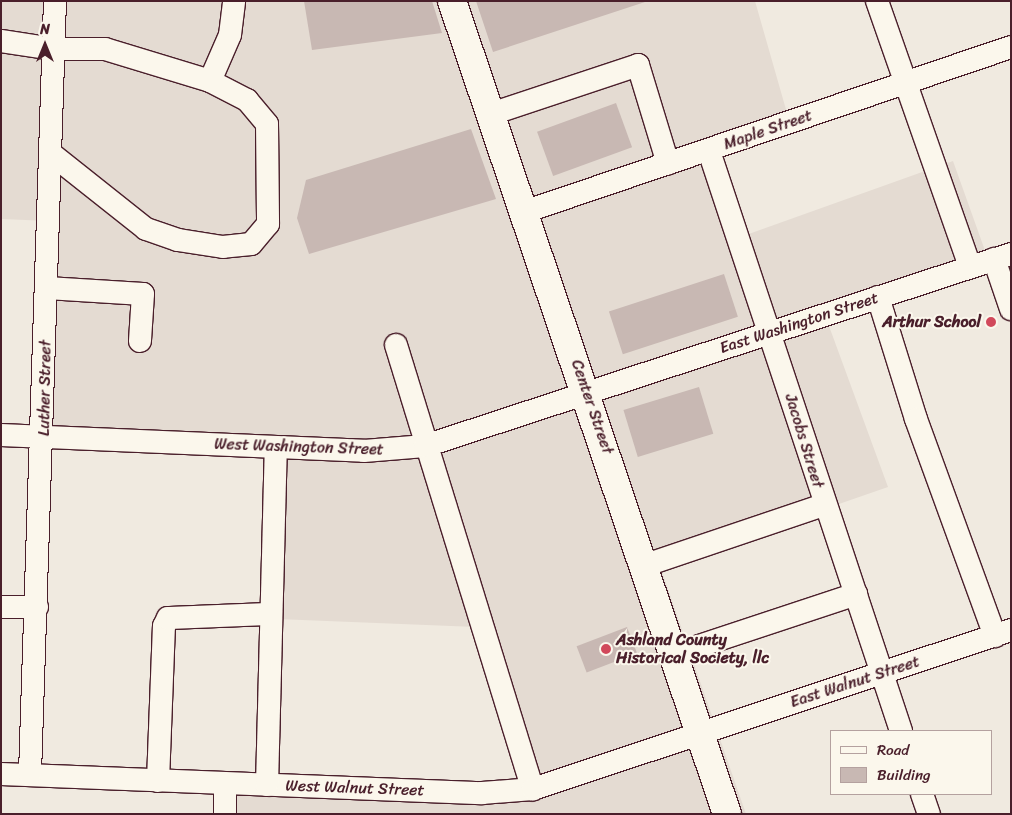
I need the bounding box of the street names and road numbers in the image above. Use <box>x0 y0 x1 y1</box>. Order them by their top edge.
street label: Maple Street <box>721 106 815 154</box>
street label: East Washington Street <box>717 288 881 358</box>
street label: Luther Street <box>35 339 55 437</box>
street label: Center Street <box>567 357 617 457</box>
street label: Jacobs Street <box>781 392 827 490</box>
street label: West Washington Street <box>213 434 385 460</box>
street label: East Walnut Street <box>788 652 922 712</box>
street label: West Walnut Street <box>286 776 424 800</box>

